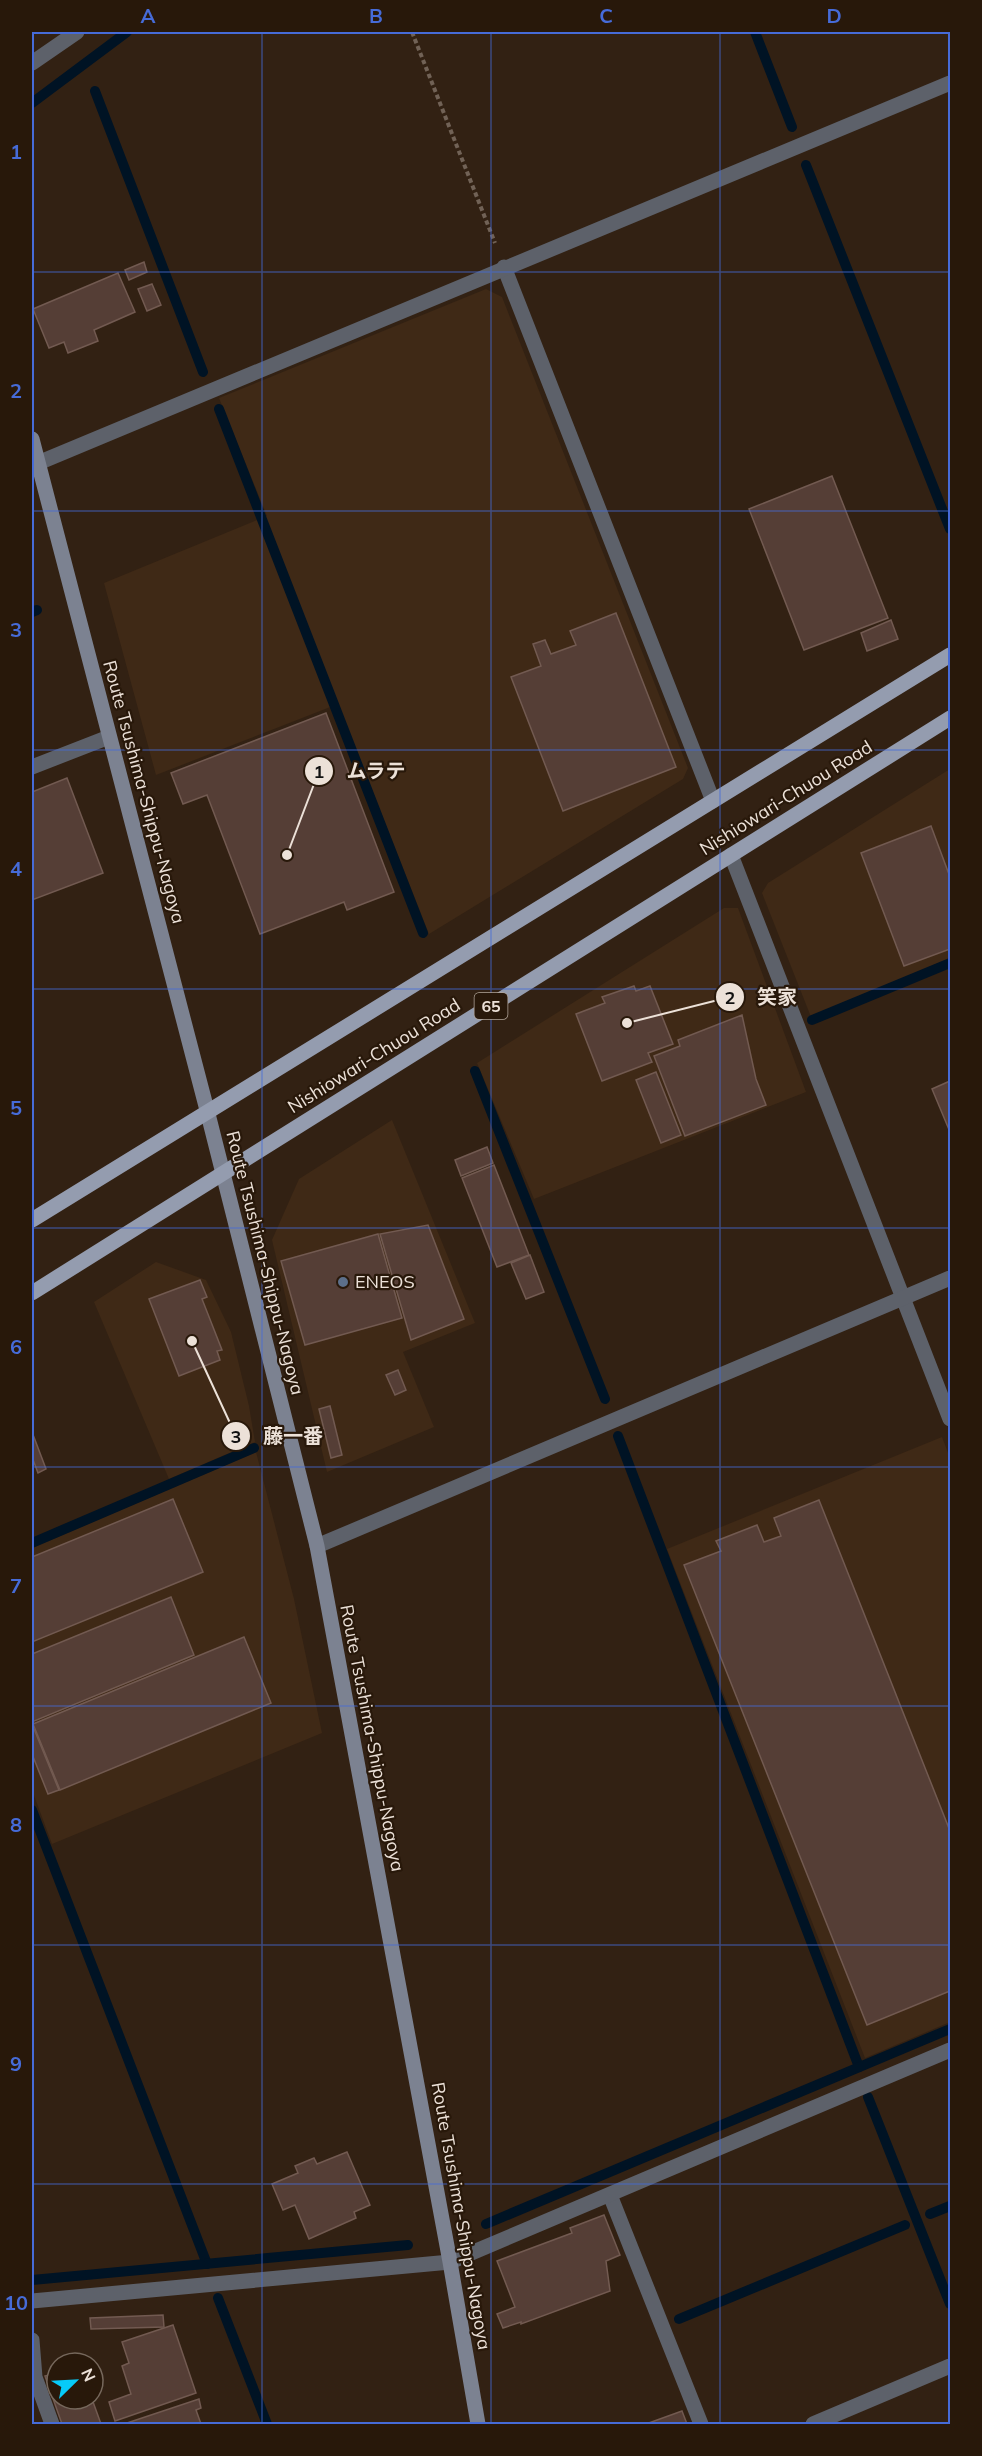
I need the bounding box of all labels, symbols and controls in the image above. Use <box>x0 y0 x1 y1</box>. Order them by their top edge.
text: A <box>141 3 156 28</box>
text: B <box>369 3 383 28</box>
text: C <box>599 3 613 28</box>
text: D <box>826 3 842 28</box>
text: 1 <box>10 139 22 164</box>
text: 2 <box>10 378 22 403</box>
text: 3 <box>10 617 22 642</box>
street label: Route Tsushima-Shippu-Nagoya <box>98 658 191 926</box>
street label: Nishiowari-Chuou Road <box>695 735 876 860</box>
callout: ムラテ <box>304 752 418 790</box>
text: ムラテ <box>347 758 406 783</box>
text: 1 <box>314 760 324 783</box>
text: 4 <box>10 856 22 881</box>
callout: 笑家 <box>715 978 809 1016</box>
text: 笑家 <box>757 984 797 1009</box>
text: 2 <box>725 986 735 1009</box>
street label: Nishiowari-Chuou Road <box>283 993 464 1118</box>
road number: 65 <box>474 993 508 1019</box>
text: 5 <box>10 1095 22 1120</box>
street label: Route Tsushima-Shippu-Nagoya <box>222 1128 309 1397</box>
place label: ENEOS <box>355 1270 415 1293</box>
marker: ENEOS <box>336 1275 350 1289</box>
text: 6 <box>10 1334 22 1359</box>
callout: 藤一番 <box>221 1417 335 1455</box>
text: 藤一番 <box>263 1423 323 1448</box>
text: 3 <box>231 1425 241 1448</box>
text: 7 <box>10 1573 22 1598</box>
street label: Route Tsushima-Shippu-Nagoya <box>335 1603 410 1873</box>
text: 8 <box>10 1812 22 1837</box>
text: 9 <box>10 2051 22 2076</box>
street label: Route Tsushima-Shippu-Nagoya <box>427 2080 496 2351</box>
text: 10 <box>4 2290 28 2315</box>
north arrow <box>45 2351 105 2411</box>
text: N <box>77 2365 100 2384</box>

